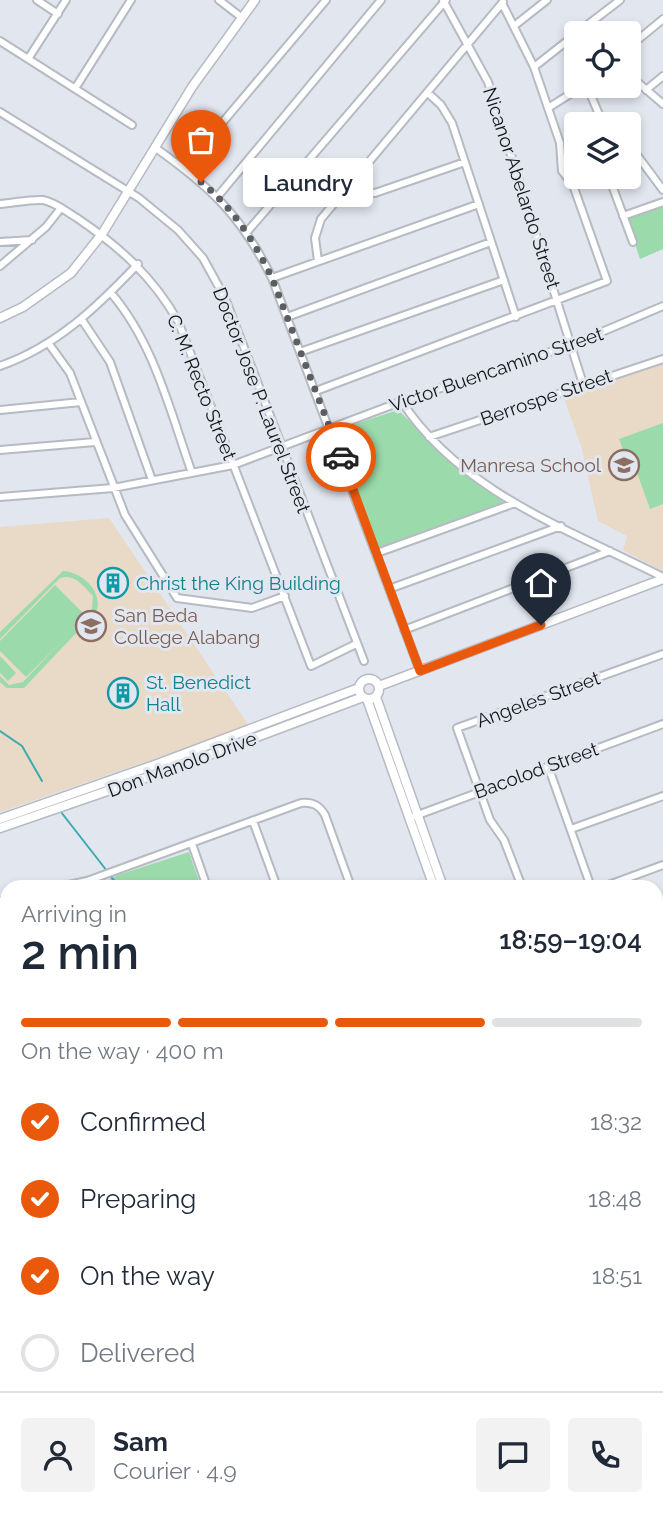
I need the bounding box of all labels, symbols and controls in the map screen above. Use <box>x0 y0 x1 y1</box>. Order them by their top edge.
map controls <box>564 21 641 189</box>
button: locate <box>564 21 641 98</box>
street label: Nicanor Abelardo Street <box>479 84 565 292</box>
pin <box>171 110 231 182</box>
button: layers <box>564 112 641 189</box>
icon: bag <box>182 121 220 159</box>
callout: Laundry <box>243 158 372 206</box>
text: Laundry <box>263 169 353 196</box>
street label: Doctor Jose P. Laurel Street <box>209 284 315 516</box>
street label: C. M. Recto Street <box>163 311 242 464</box>
street label: Victor Buencamino Street <box>386 322 606 416</box>
street label: Berrospe Street <box>477 364 615 430</box>
courier <box>306 422 376 492</box>
icon: car <box>322 438 360 476</box>
school or university icon: Manresa School <box>607 448 641 482</box>
place label: Manresa School <box>460 454 602 476</box>
pin <box>511 553 571 625</box>
icon: home <box>522 564 560 602</box>
building icon: Christ the King Building <box>96 566 130 600</box>
place label: Christ the King Building <box>136 572 341 594</box>
place label: San Beda College Alabang <box>114 604 260 648</box>
school or university icon: San Beda College Alabang <box>74 609 108 643</box>
street label: Angeles Street <box>473 666 603 732</box>
place label: St. Benedict Hall <box>146 671 252 715</box>
building icon: St. Benedict Hall <box>106 676 140 710</box>
street label: Don Manolo Drive <box>105 727 259 801</box>
street label: Bacolod Street <box>471 737 602 803</box>
text: Arriving in <box>21 900 127 927</box>
text: 18:59–19:04 <box>499 925 642 955</box>
text: 2 min <box>21 926 139 980</box>
text: On the way · 400 m <box>21 1037 224 1064</box>
icon: check <box>21 1103 59 1141</box>
text: Confirmed <box>80 1107 206 1137</box>
text: 18:32 <box>590 1108 642 1135</box>
icon: check <box>21 1180 59 1218</box>
text: Preparing <box>80 1184 196 1214</box>
text: 18:48 <box>588 1185 642 1212</box>
icon: check <box>21 1257 59 1295</box>
text: On the way <box>80 1261 215 1291</box>
text: 18:51 <box>592 1262 642 1289</box>
text: Delivered <box>80 1338 195 1368</box>
button: person <box>21 1418 95 1492</box>
button: chat <box>476 1418 550 1492</box>
button: phone <box>568 1418 642 1492</box>
text: Sam <box>113 1427 168 1457</box>
text: Courier · 4.9 <box>113 1457 237 1484</box>

